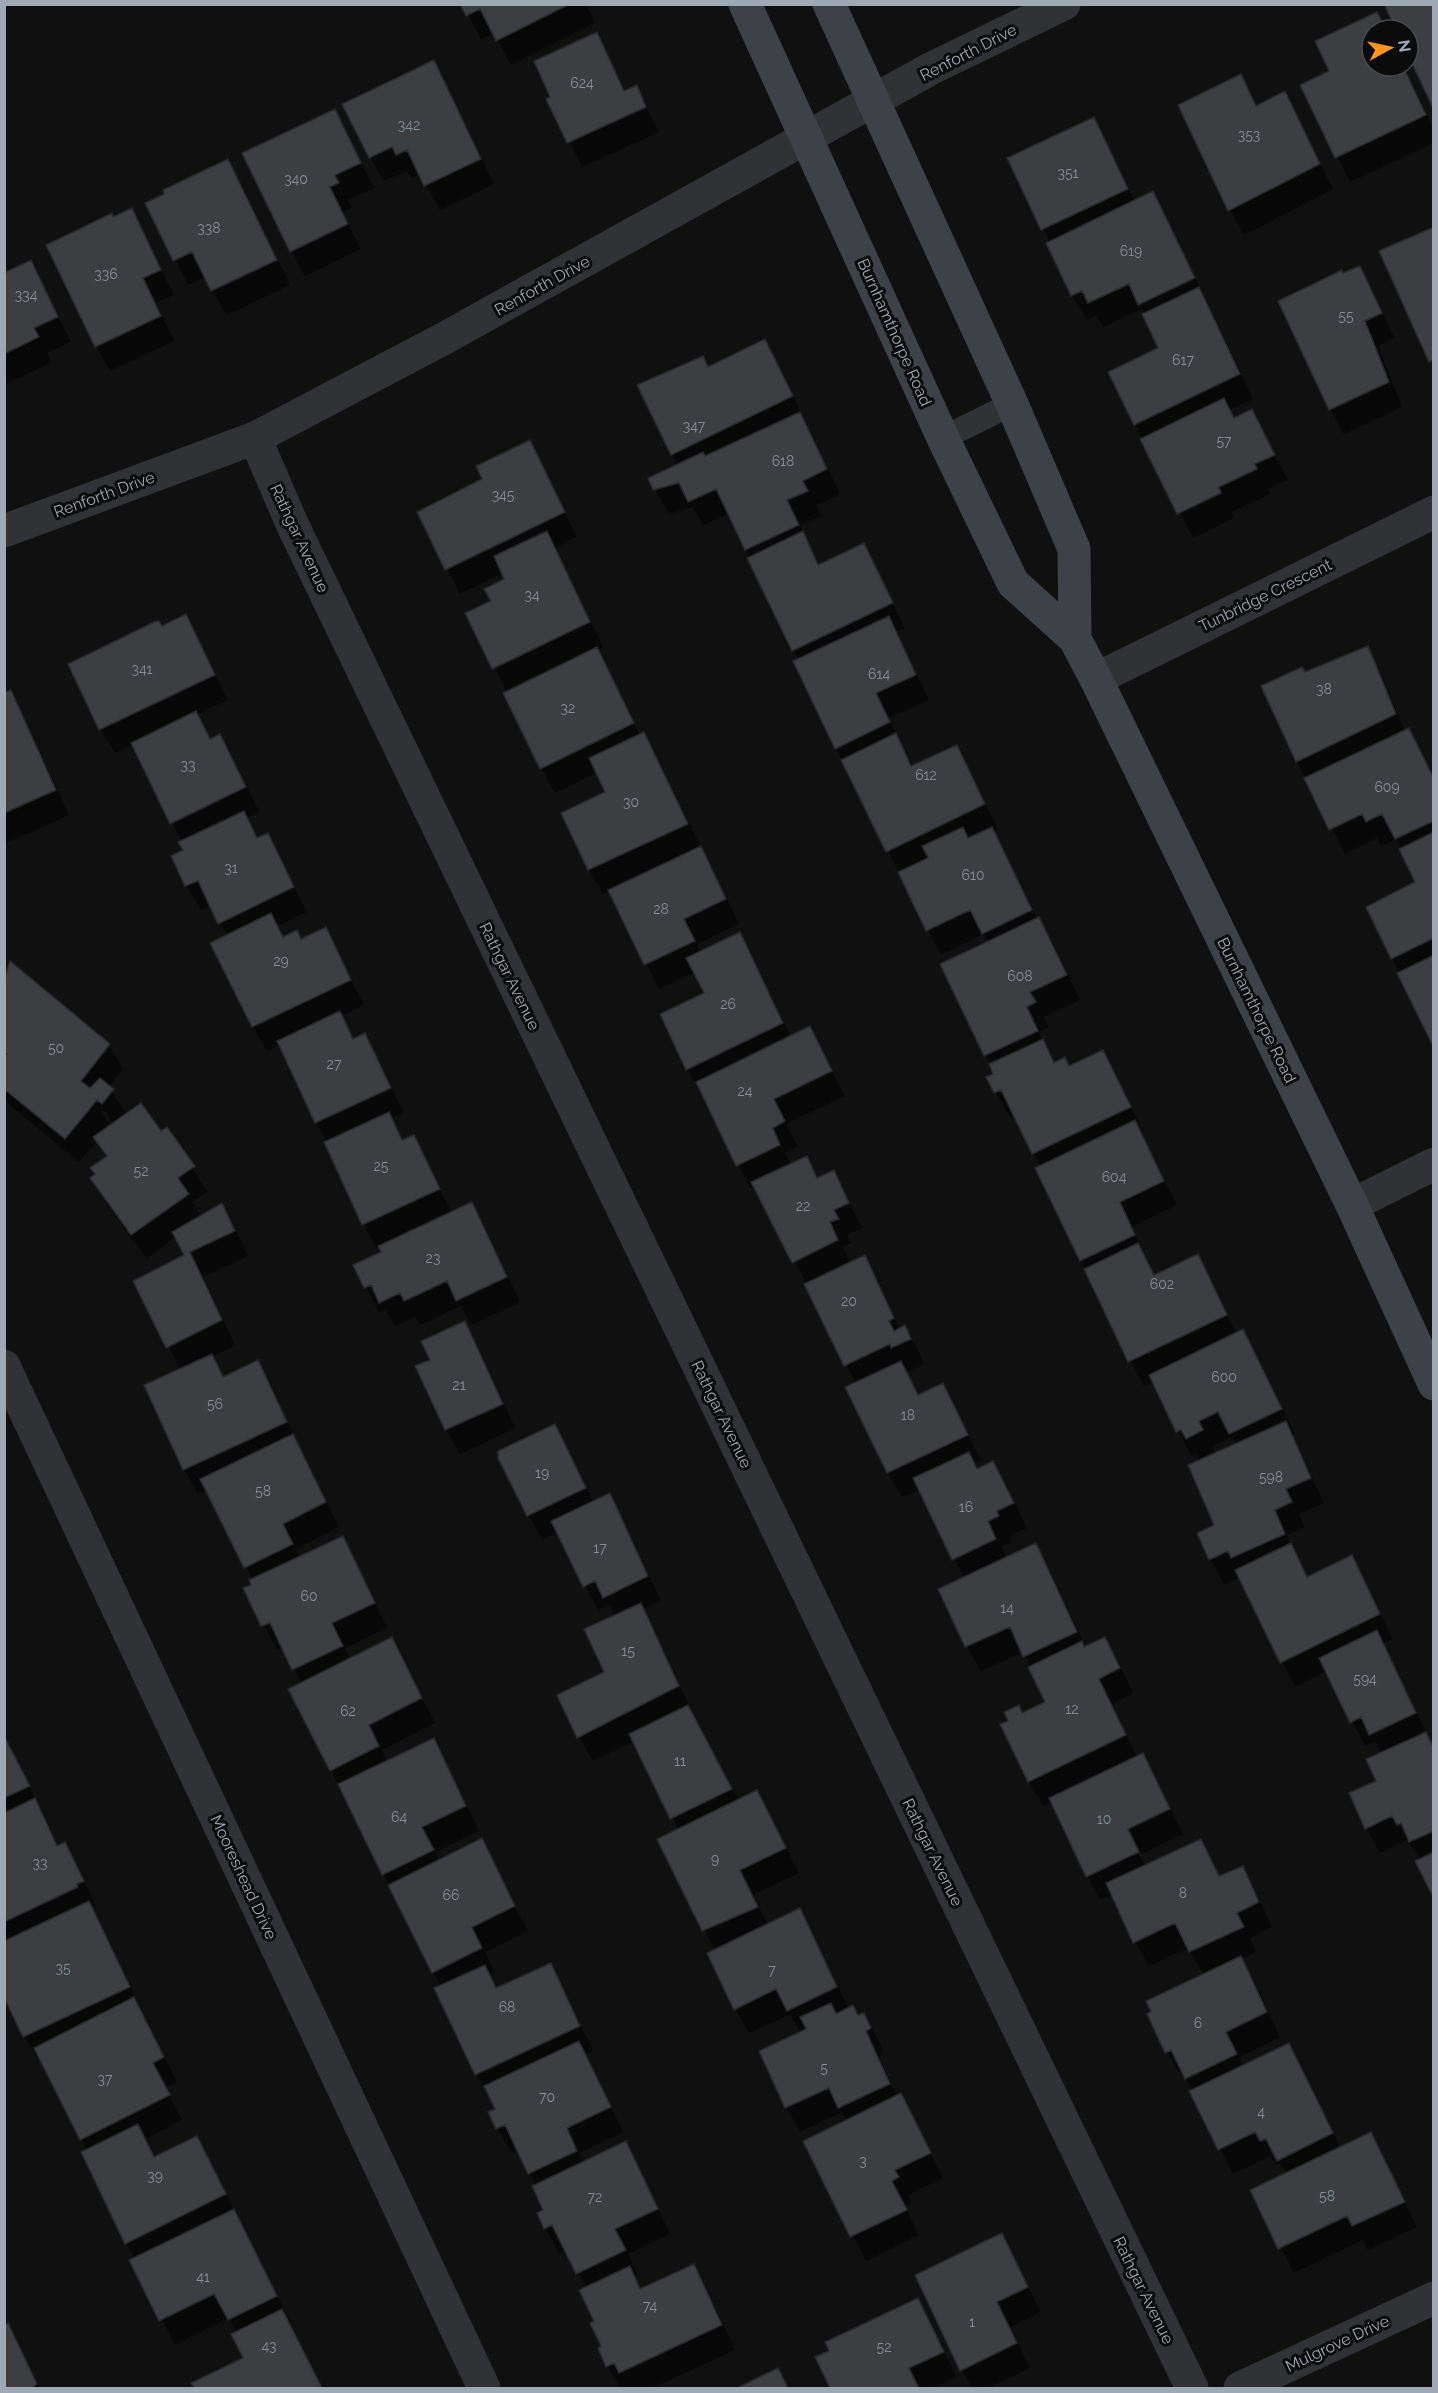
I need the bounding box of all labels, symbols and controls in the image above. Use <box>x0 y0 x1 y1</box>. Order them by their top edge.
north arrow <box>1360 18 1420 78</box>
street label: Renforth Drive <box>917 20 1020 85</box>
text: N <box>1394 39 1415 53</box>
house number: 624 <box>570 75 594 91</box>
house number: 342 <box>398 117 420 133</box>
house number: 353 <box>1238 127 1260 143</box>
house number: 351 <box>1057 165 1079 181</box>
house number: 340 <box>284 171 308 187</box>
house number: 338 <box>197 220 221 236</box>
house number: 619 <box>1120 243 1142 259</box>
street label: Renforth Drive <box>491 251 593 319</box>
street label: Burnhamthorpe Road <box>853 256 936 409</box>
house number: 336 <box>94 266 118 282</box>
house number: 334 <box>15 287 38 303</box>
house number: 55 <box>1338 308 1354 324</box>
house number: 617 <box>1172 352 1194 368</box>
house number: 347 <box>683 418 706 434</box>
house number: 57 <box>1216 433 1232 449</box>
house number: 618 <box>772 453 794 469</box>
street label: Renforth Drive <box>51 467 157 522</box>
street label: Rathgar Avenue <box>266 481 333 595</box>
house number: 345 <box>492 487 515 503</box>
street label: Tunbridge Crescent <box>1196 555 1335 636</box>
house number: 34 <box>524 587 540 603</box>
house number: 341 <box>131 661 153 677</box>
house number: 614 <box>868 666 890 682</box>
house number: 38 <box>1316 681 1332 697</box>
house number: 32 <box>561 700 575 716</box>
house number: 33 <box>181 757 195 773</box>
house number: 612 <box>915 767 937 783</box>
house number: 609 <box>1374 779 1400 795</box>
house number: 30 <box>623 794 639 810</box>
house number: 31 <box>224 860 238 876</box>
house number: 610 <box>961 867 985 883</box>
house number: 28 <box>653 901 669 917</box>
street label: Rathgar Avenue <box>475 919 544 1033</box>
street label: Burnhamthorpe Road <box>1213 934 1300 1086</box>
house number: 29 <box>273 953 289 969</box>
house number: 608 <box>1007 968 1033 984</box>
house number: 26 <box>720 996 736 1012</box>
house number: 50 <box>48 1040 64 1056</box>
house number: 27 <box>327 1056 342 1072</box>
house number: 24 <box>738 1083 753 1099</box>
house number: 25 <box>374 1158 389 1174</box>
house number: 52 <box>134 1163 148 1179</box>
house number: 604 <box>1102 1169 1127 1185</box>
house number: 22 <box>796 1198 810 1214</box>
house number: 23 <box>426 1250 440 1266</box>
house number: 602 <box>1150 1276 1174 1292</box>
house number: 20 <box>841 1293 857 1309</box>
street label: Rathgar Avenue <box>687 1357 756 1471</box>
house number: 600 <box>1211 1369 1237 1385</box>
house number: 21 <box>452 1377 466 1393</box>
house number: 56 <box>207 1396 223 1412</box>
house number: 18 <box>901 1407 915 1423</box>
house number: 19 <box>535 1465 549 1481</box>
house number: 598 <box>1259 1469 1283 1485</box>
house number: 58 <box>255 1483 271 1499</box>
house number: 16 <box>959 1499 973 1515</box>
house number: 17 <box>593 1540 607 1556</box>
house number: 60 <box>300 1588 318 1604</box>
house number: 14 <box>1000 1600 1014 1616</box>
house number: 15 <box>621 1643 635 1659</box>
house number: 594 <box>1353 1671 1377 1687</box>
house number: 12 <box>1065 1701 1079 1717</box>
house number: 62 <box>340 1703 356 1719</box>
house number: 11 <box>674 1753 686 1769</box>
street label: Rathgar Avenue <box>898 1795 967 1909</box>
house number: 64 <box>391 1809 407 1825</box>
house number: 10 <box>1097 1811 1111 1827</box>
street label: Mooreshead Drive <box>206 1812 281 1942</box>
house number: 9 <box>711 1851 719 1867</box>
house number: 33 <box>33 1855 47 1871</box>
house number: 8 <box>1179 1885 1187 1901</box>
house number: 66 <box>443 1887 459 1903</box>
house number: 35 <box>55 1960 71 1976</box>
house number: 7 <box>768 1962 776 1978</box>
house number: 68 <box>499 1999 515 2015</box>
house number: 6 <box>1194 2015 1202 2031</box>
house number: 5 <box>820 2060 828 2076</box>
house number: 37 <box>98 2071 113 2087</box>
house number: 70 <box>539 2089 555 2105</box>
house number: 4 <box>1257 2104 1265 2120</box>
house number: 3 <box>859 2153 867 2169</box>
house number: 39 <box>147 2168 163 2184</box>
house number: 58 <box>1319 2188 1335 2204</box>
house number: 72 <box>588 2189 602 2205</box>
street label: Rathgar Avenue <box>1109 2233 1178 2347</box>
house number: 41 <box>196 2269 210 2285</box>
house number: 74 <box>643 2298 658 2314</box>
street label: Mulgrove Drive <box>1282 2311 1392 2376</box>
house number: 1 <box>969 2314 975 2330</box>
house number: 43 <box>261 2338 277 2354</box>
house number: 52 <box>877 2339 891 2355</box>

